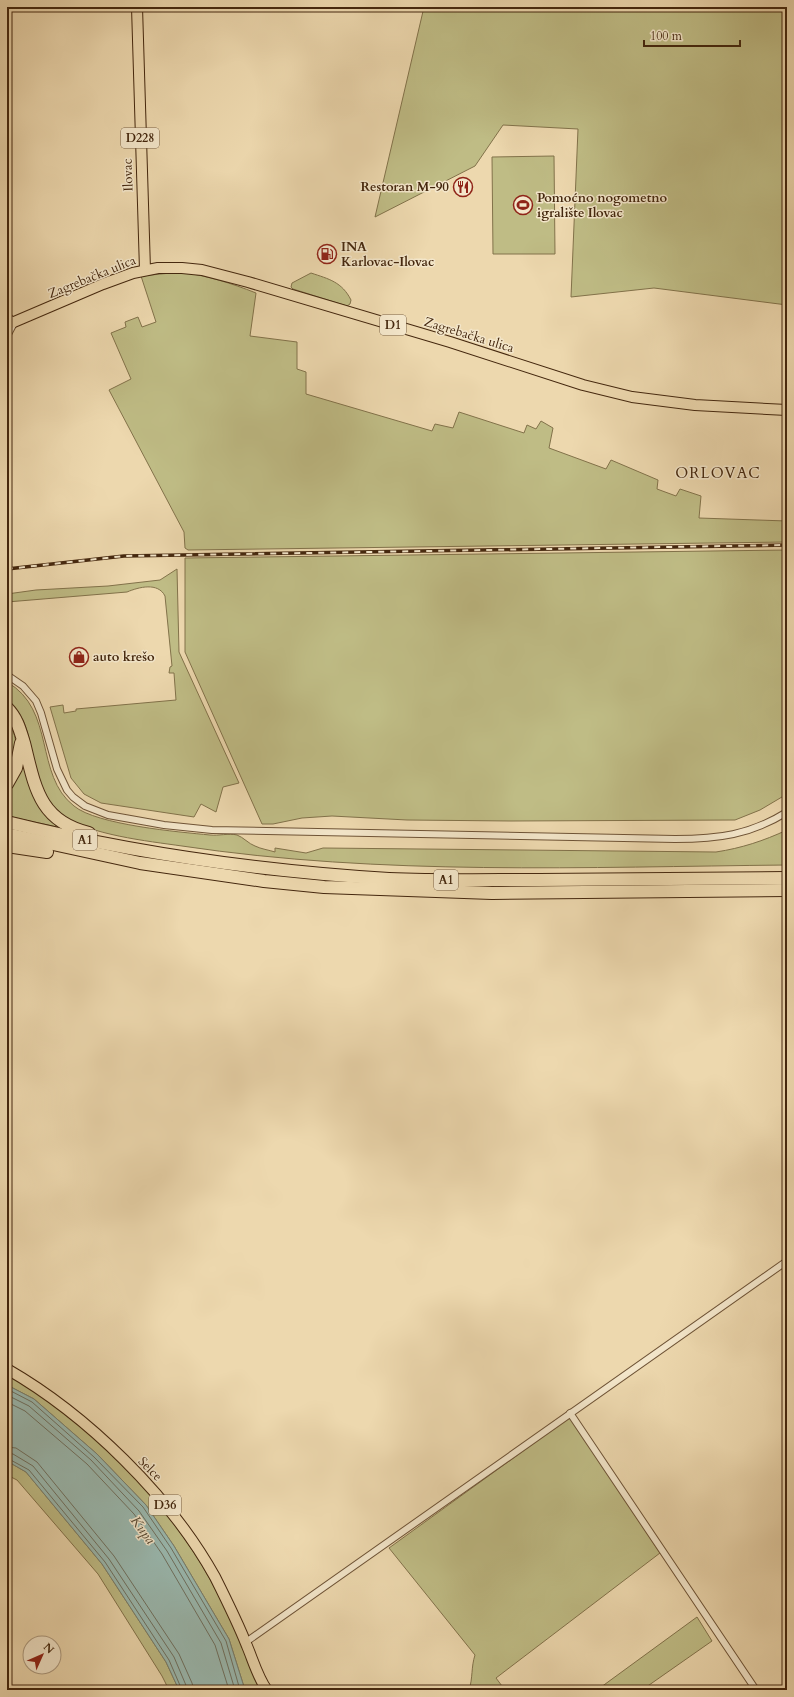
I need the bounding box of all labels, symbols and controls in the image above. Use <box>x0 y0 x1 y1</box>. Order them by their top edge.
scale bar <box>644 22 740 48</box>
text: 100 m <box>650 28 683 44</box>
road number: D228 <box>121 128 159 148</box>
street label: Ilovac <box>118 158 138 192</box>
restaurant icon: Restoran M-90 <box>452 176 474 198</box>
place label: Restoran M-90 <box>360 178 449 196</box>
place label: Pomoćno nogometno igralište Ilovac <box>537 189 668 222</box>
sports icon: Pomoćno nogometno igralište Ilovac <box>512 194 534 216</box>
place label: INA Karlovac-Ilovac <box>341 238 434 271</box>
fuel station icon: INA Karlovac-Ilovac <box>316 243 338 265</box>
street label: Zagrebačka ulica <box>45 251 139 303</box>
street label: Zagrebačka ulica <box>422 313 516 357</box>
road number: D1 <box>380 315 406 335</box>
district label: ORLOVAC <box>675 463 761 483</box>
shop icon: auto krešo <box>68 646 90 668</box>
place label: auto krešo <box>93 648 155 666</box>
road number: A1 <box>73 830 97 850</box>
road number: A1 <box>434 870 458 890</box>
street label: Selce <box>134 1453 166 1485</box>
road number: D36 <box>149 1495 181 1515</box>
water label: Kupa <box>126 1512 160 1548</box>
north arrow <box>22 1635 62 1675</box>
text: N <box>40 1640 58 1657</box>

